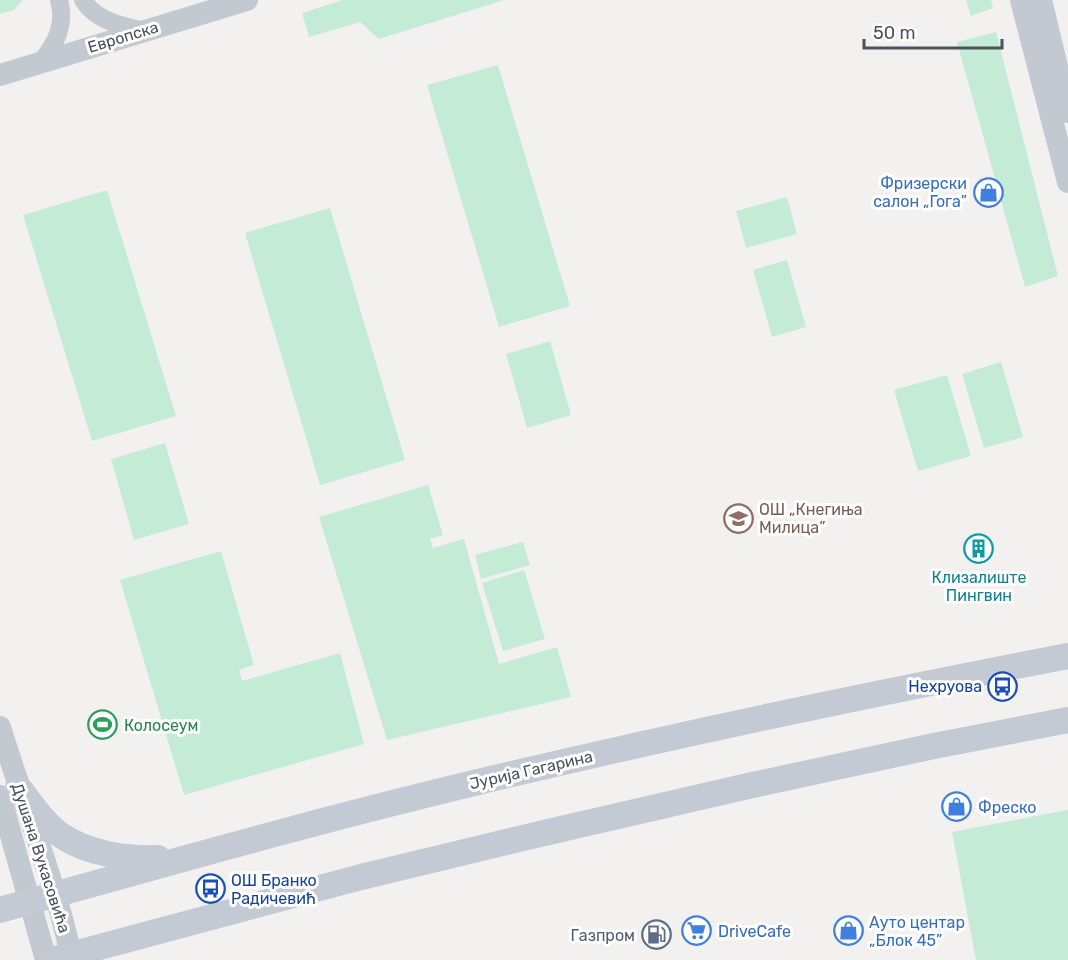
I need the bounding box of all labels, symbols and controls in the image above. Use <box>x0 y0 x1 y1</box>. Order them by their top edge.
scale bar <box>864 12 1002 50</box>
street label: Европска <box>85 17 161 57</box>
text: 50 m <box>873 22 916 44</box>
place label: Фризерски салон „Гога” <box>873 174 967 211</box>
shop icon: Фризерски салон „Гога” <box>972 176 1004 208</box>
place label: ОШ „Кнегиња Милица” <box>759 500 863 537</box>
school or university icon: ОШ „Кнегиња Милица” <box>722 502 754 534</box>
building icon: Клизалиште Пингвин <box>963 533 995 565</box>
place label: Клизалиште Пингвин <box>931 568 1027 605</box>
bus stop icon: Нехруова <box>987 670 1019 702</box>
place label: Нехруова <box>908 677 982 696</box>
sports icon: Колосеум <box>87 709 119 741</box>
place label: Колосеум <box>124 716 198 735</box>
street label: Јурија Гагарина <box>468 747 594 793</box>
street label: Душана Вукасовића <box>8 781 74 935</box>
shop icon: Фреско <box>941 791 973 823</box>
place label: Фреско <box>978 798 1036 817</box>
place label: ОШ Бранко Радичевић <box>231 871 317 908</box>
bus stop icon: ОШ Бранко Радичевић <box>194 873 226 905</box>
place label: Ауто центар „Блок 45” <box>869 913 965 950</box>
supermarket icon: DriveCafe <box>681 915 713 947</box>
shop icon: Ауто центар „Блок 45” <box>832 915 864 947</box>
fuel station icon: Газпром <box>640 919 672 951</box>
place label: DriveCafe <box>718 922 791 941</box>
place label: Газпром <box>571 926 635 945</box>

